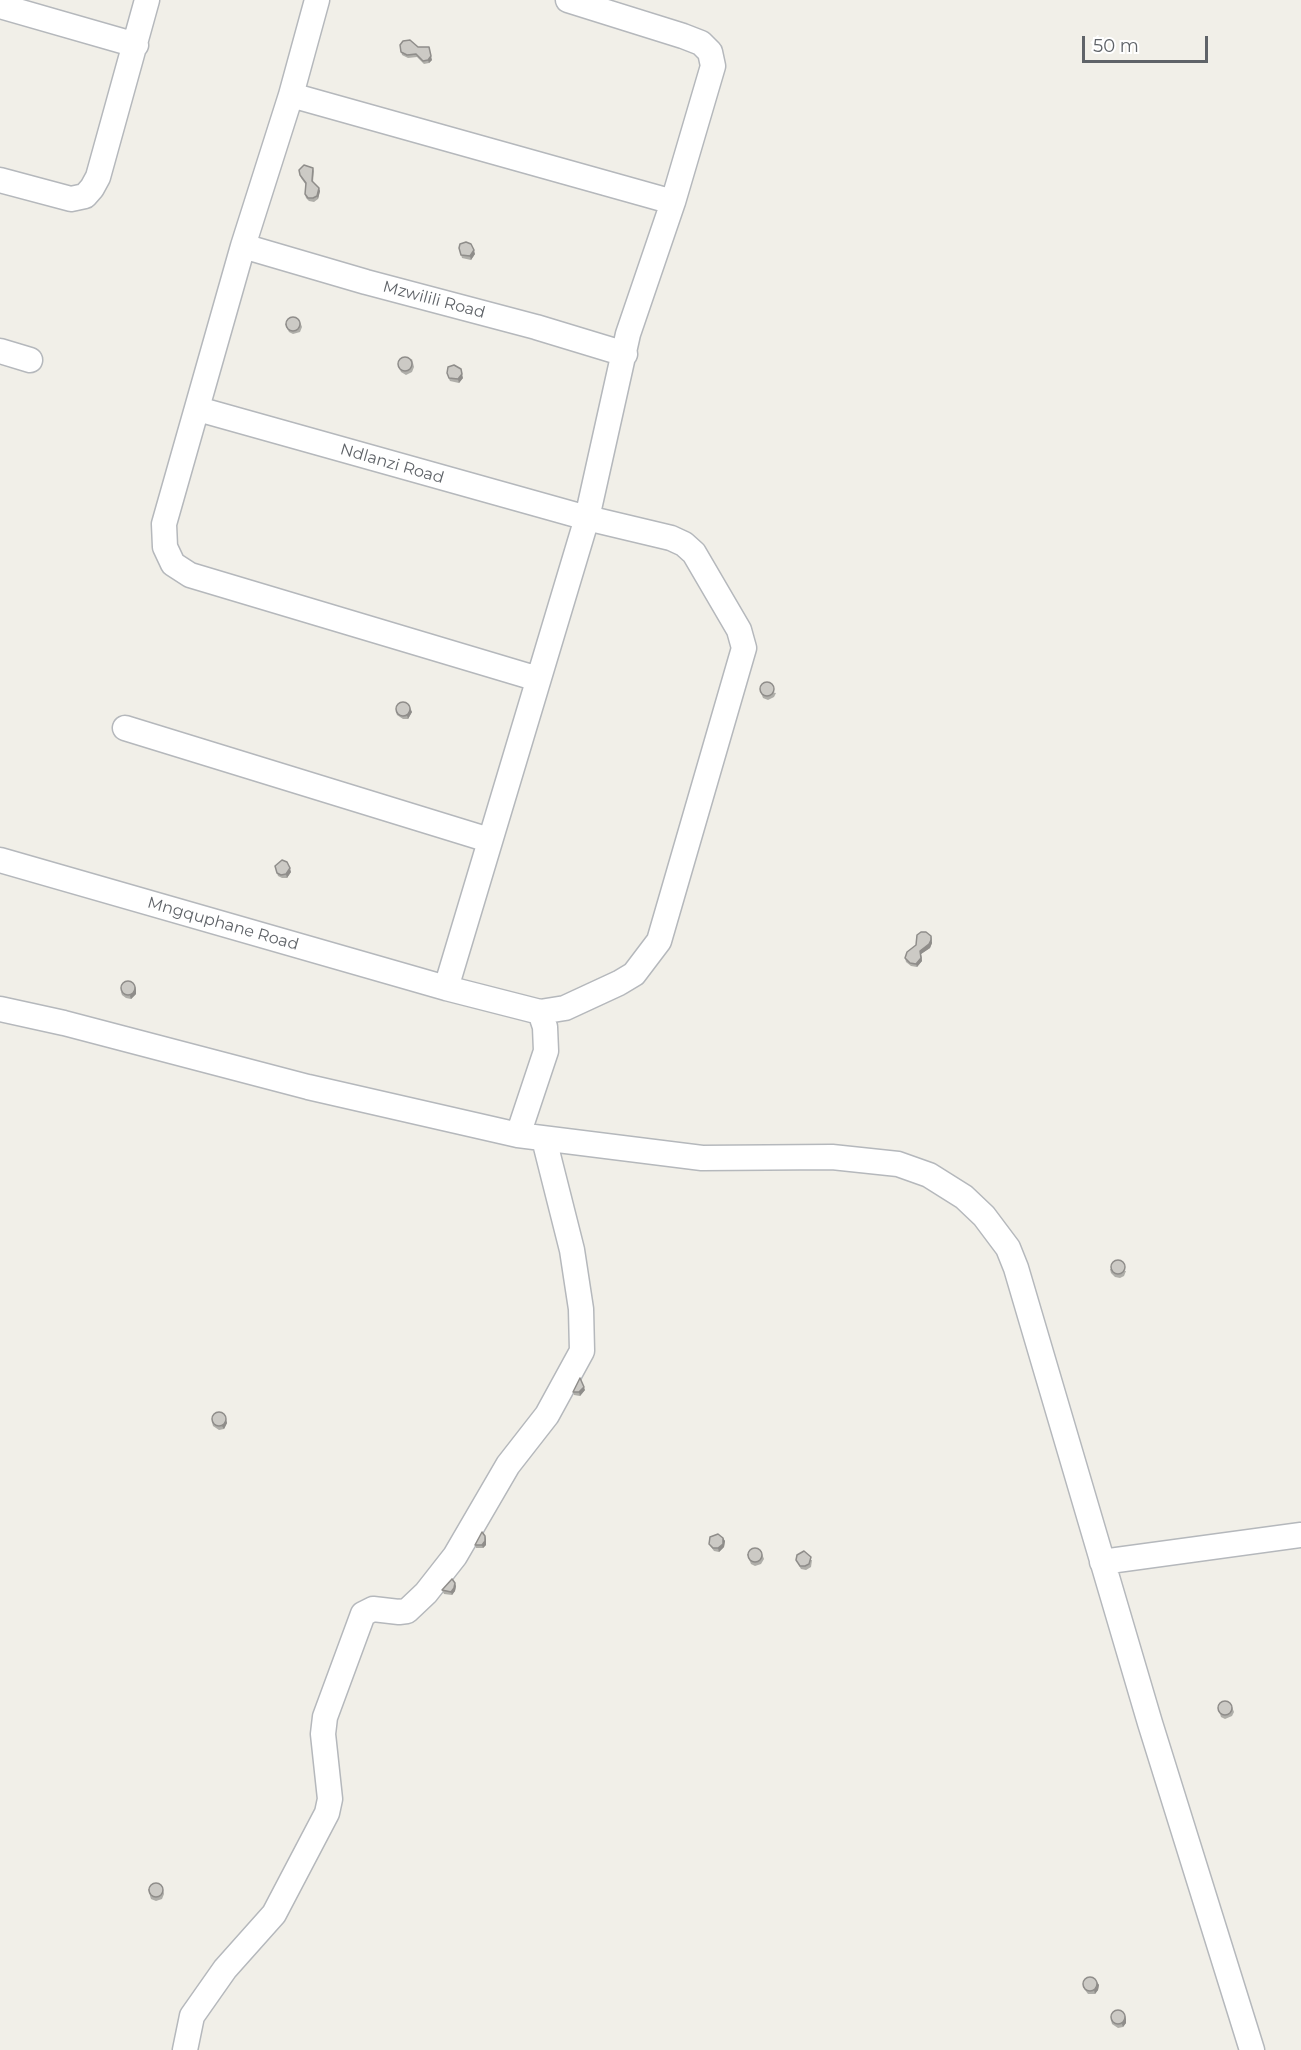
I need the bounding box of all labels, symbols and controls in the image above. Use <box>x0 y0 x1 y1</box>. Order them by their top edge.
scale bar <box>1085 24 1211 62</box>
text: 50 m <box>1093 35 1139 57</box>
street label: Mzwilili Road <box>381 277 487 323</box>
street label: Ndlanzi Road <box>338 440 446 488</box>
street label: Mngquphane Road <box>145 893 301 955</box>

